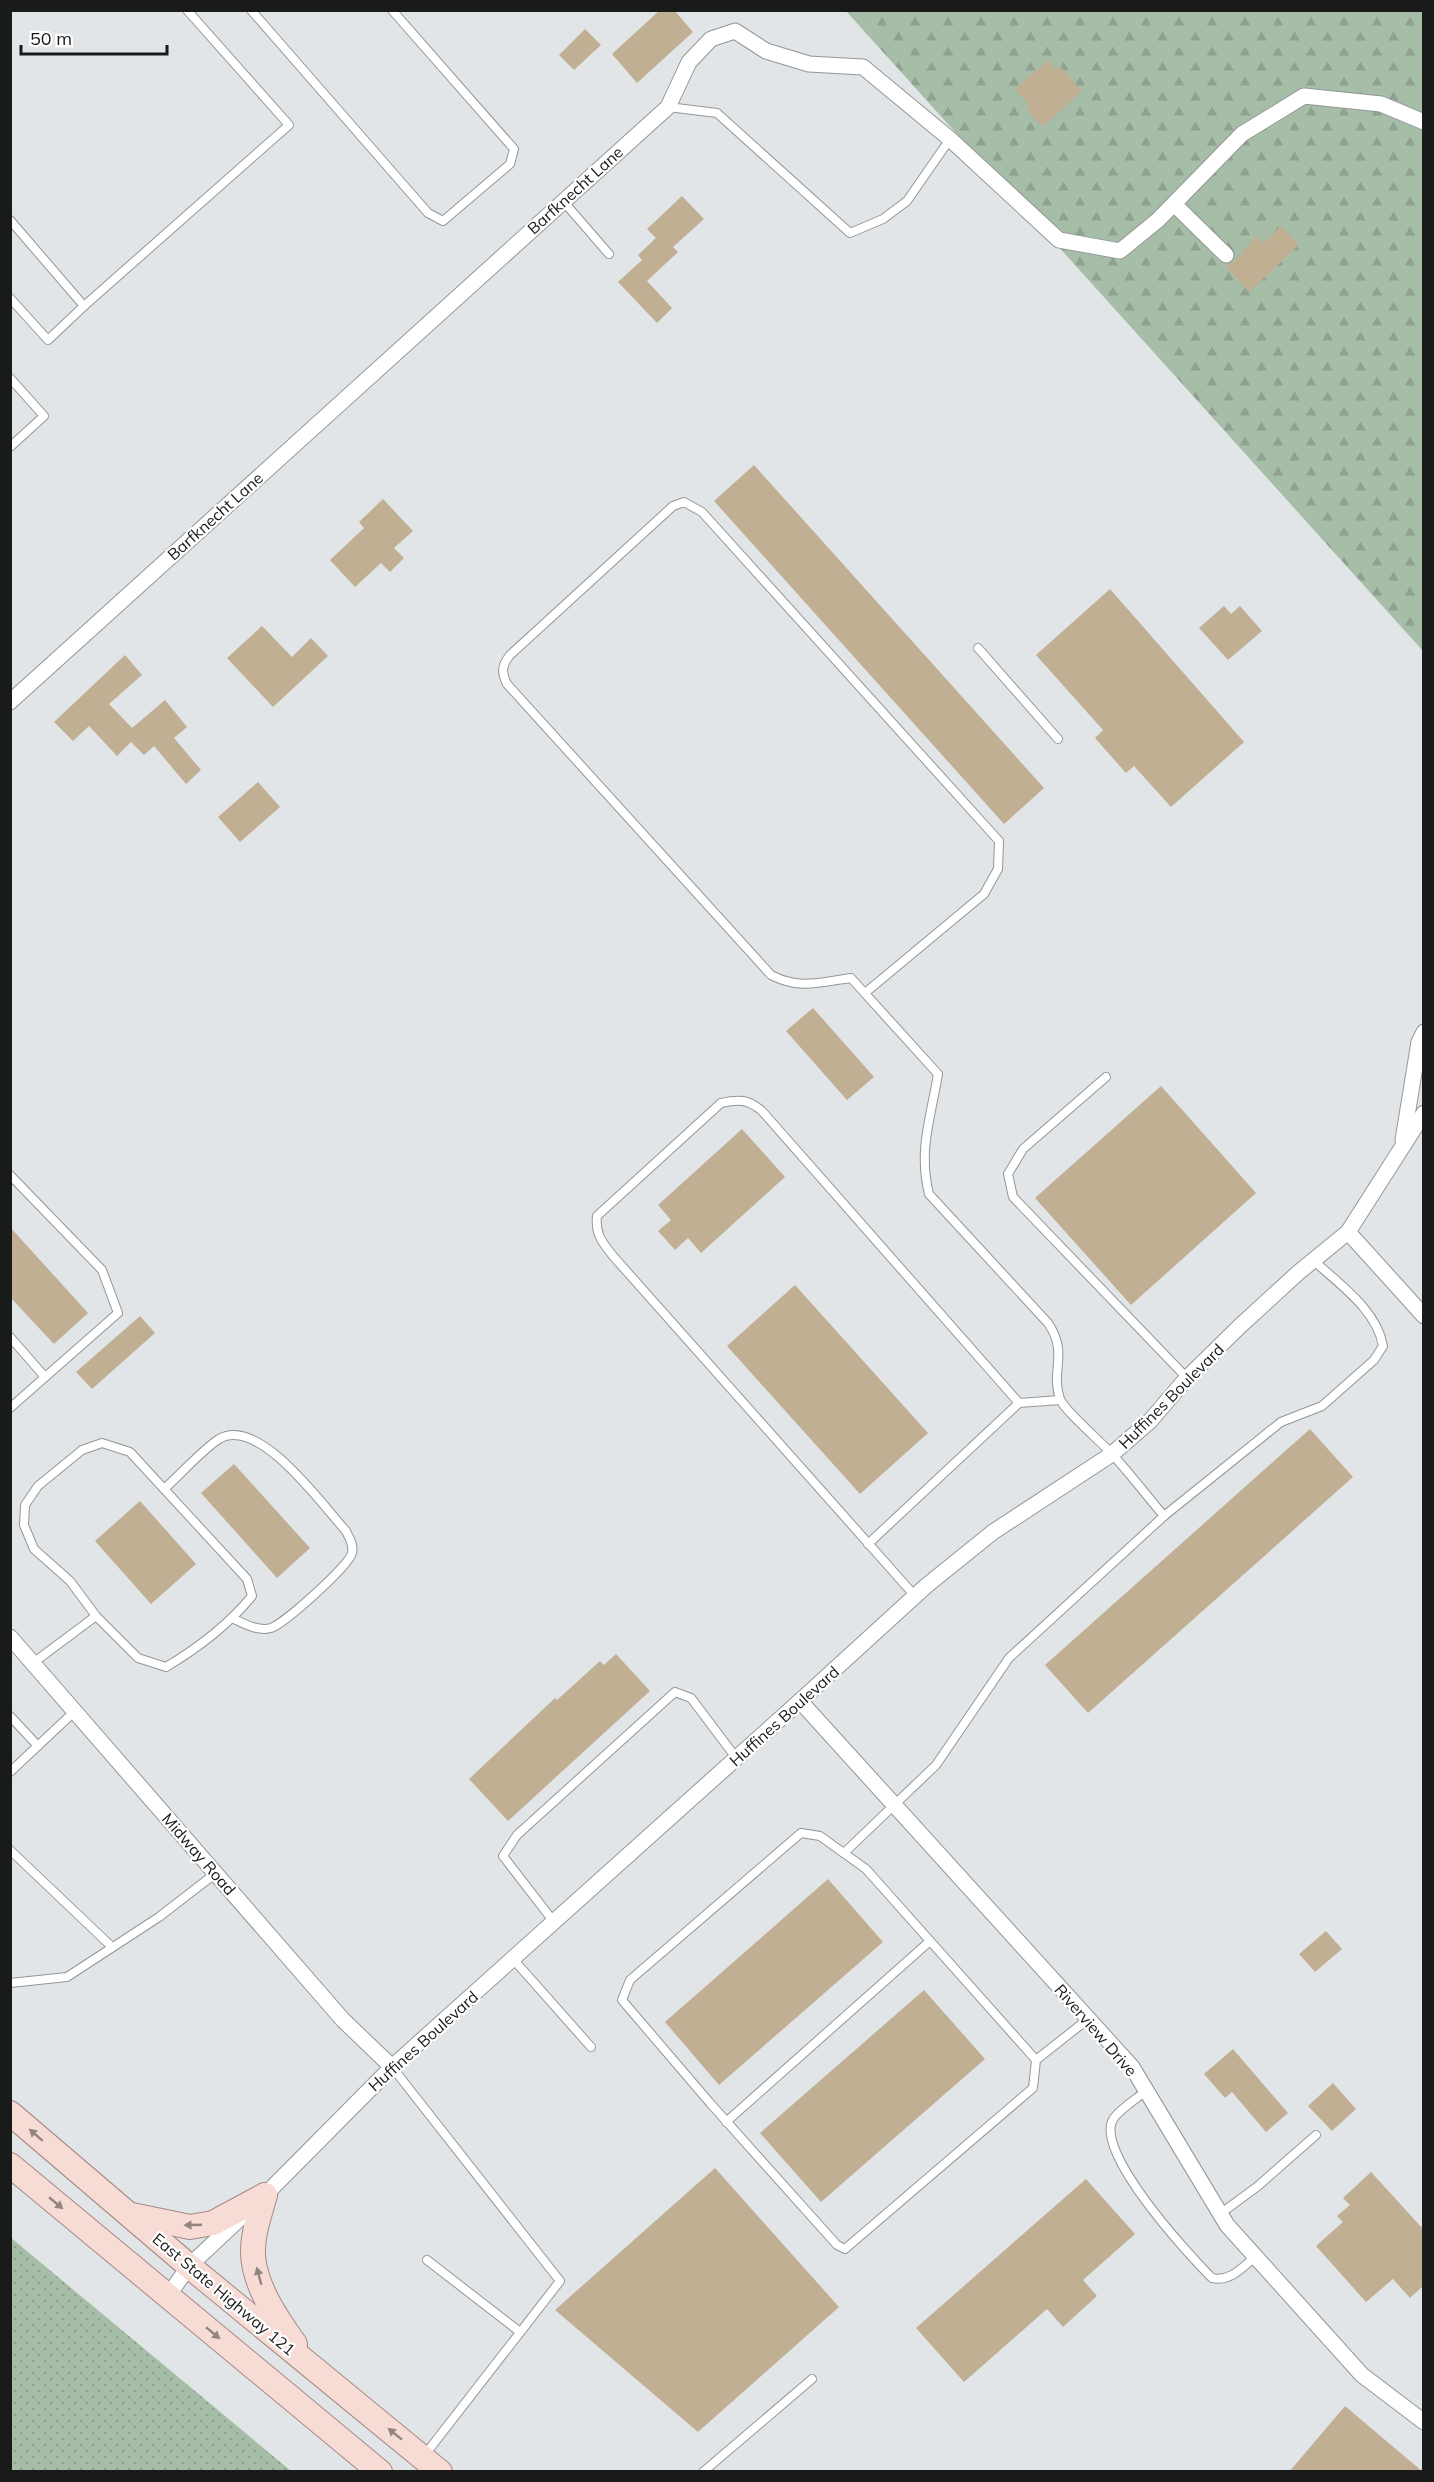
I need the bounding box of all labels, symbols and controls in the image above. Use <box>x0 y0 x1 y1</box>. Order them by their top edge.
scale bar <box>21 18 166 56</box>
text: 50 m <box>30 27 72 50</box>
street label: Barfknecht Lane <box>523 142 627 238</box>
street label: Barfknecht Lane <box>163 468 267 564</box>
street label: Huffines Boulevard <box>1114 1339 1228 1453</box>
street label: Huffines Boulevard <box>725 1661 843 1771</box>
street label: Midway Road <box>158 1809 240 1899</box>
street label: Riverview Drive <box>1050 1980 1142 2080</box>
street label: Huffines Boulevard <box>364 1986 482 2096</box>
one-way arrow <box>29 2129 44 2142</box>
one-way arrow <box>48 2196 63 2208</box>
one-way arrow <box>183 2221 202 2230</box>
street label: East State Highway 121 <box>149 2229 299 2359</box>
one-way arrow <box>253 2267 263 2286</box>
one-way arrow <box>205 2326 220 2339</box>
one-way arrow <box>387 2428 403 2441</box>

